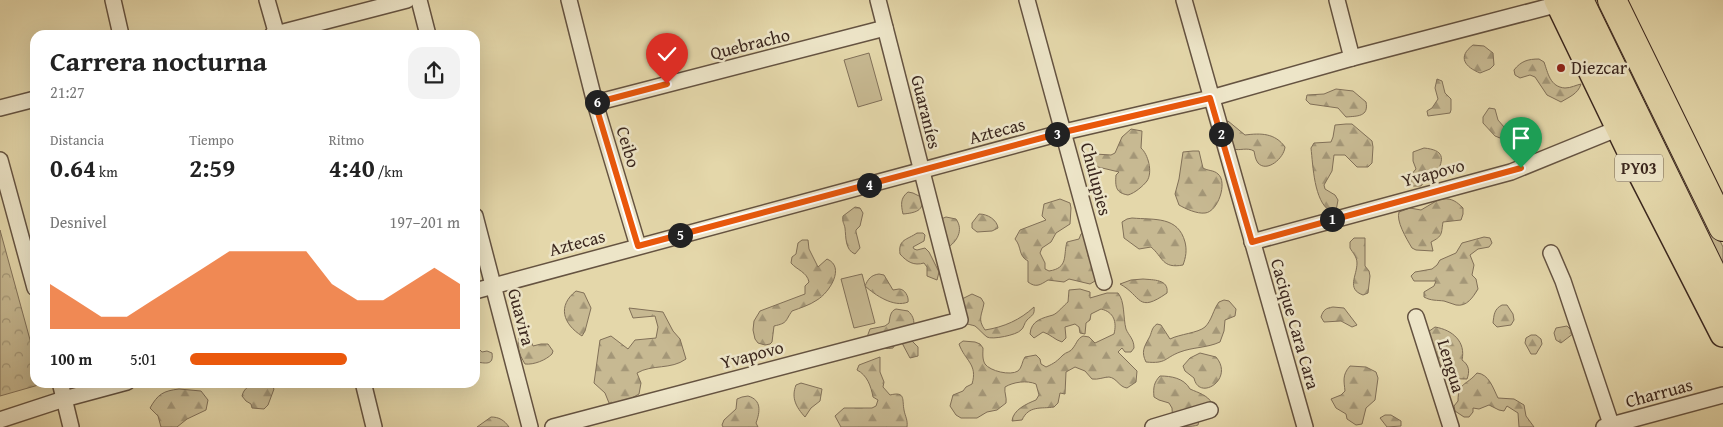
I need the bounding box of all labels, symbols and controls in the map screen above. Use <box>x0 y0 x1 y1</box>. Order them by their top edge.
street label: Quebracho <box>707 21 793 66</box>
pin <box>646 33 688 84</box>
text: Carrera nocturna <box>50 40 267 81</box>
icon: check <box>653 40 681 68</box>
button: share <box>408 47 460 99</box>
place label: Diezcar <box>1571 54 1628 81</box>
marker: Diezcar <box>1555 62 1567 74</box>
street label: Guaraníes <box>904 72 949 152</box>
text: 21:27 <box>50 80 85 104</box>
pin: 6 <box>584 90 610 114</box>
text: 6 <box>594 92 601 112</box>
street label: Aztecas <box>966 110 1028 151</box>
pin <box>1500 117 1542 168</box>
pin: 3 <box>1044 122 1070 146</box>
pin: 2 <box>1208 122 1234 146</box>
street label: Ceibo <box>609 123 647 171</box>
text: 3 <box>1054 124 1061 144</box>
text: 2 <box>1218 124 1225 144</box>
icon: arrive <box>1507 124 1535 152</box>
text: Distancia <box>50 130 104 150</box>
text: Tiempo <box>189 130 234 150</box>
text: Ritmo <box>329 130 364 150</box>
street label: Chulupies <box>1074 139 1119 218</box>
text: 0.64 <box>50 150 96 186</box>
text: 2:59 <box>189 150 235 186</box>
text: 4:40 <box>329 150 375 186</box>
street label: Yvapovo <box>1398 151 1467 194</box>
road number: PY03 <box>1615 154 1663 182</box>
text: km <box>96 162 118 182</box>
text: /km <box>375 162 403 182</box>
pin: 4 <box>856 172 882 198</box>
text: 4 <box>866 175 873 195</box>
pin: 1 <box>1320 206 1344 232</box>
text: 1 <box>1329 209 1336 229</box>
text: Desnivel <box>50 210 107 234</box>
text: 197–201 m <box>390 210 460 234</box>
street label: Aztecas <box>546 222 608 263</box>
pin: 5 <box>668 222 692 248</box>
text: 5 <box>677 225 684 245</box>
street label: Cacique Cara Cara <box>1264 255 1327 393</box>
street label: Guavira <box>501 285 542 349</box>
street label: Yvapovo <box>717 333 786 376</box>
street label: Lengua <box>1431 336 1473 396</box>
text: 100 m <box>50 347 92 371</box>
text: 5:01 <box>130 347 157 371</box>
street label: Charruas <box>1622 371 1696 414</box>

